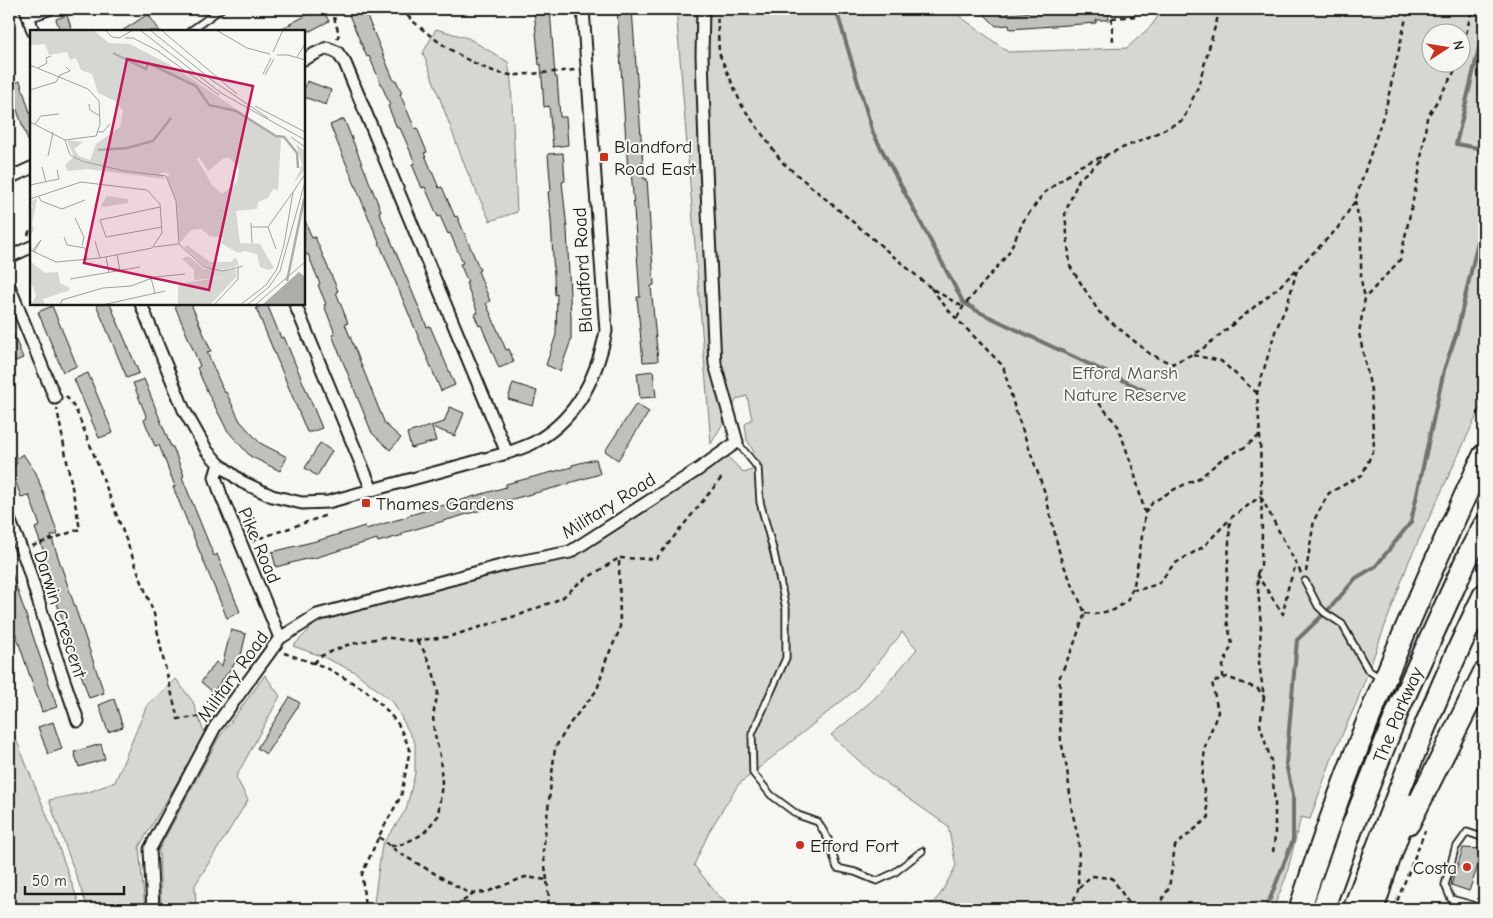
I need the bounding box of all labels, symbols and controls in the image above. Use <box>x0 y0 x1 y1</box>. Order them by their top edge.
north arrow <box>1420 22 1470 72</box>
inset map <box>30 30 305 305</box>
text: N <box>1449 39 1467 52</box>
place label: Blandford Road East <box>614 136 697 180</box>
marker: Blandford Road East <box>598 151 610 163</box>
street label: Blandford Road <box>569 207 597 333</box>
park label: Efford Marsh Nature Reserve <box>1063 362 1187 406</box>
street label: Military Road <box>557 468 660 543</box>
place label: Thames Gardens <box>376 493 514 515</box>
marker: Thames Gardens <box>360 497 372 509</box>
street label: Pike Road <box>233 504 285 587</box>
street label: Darwin Crescent <box>29 548 91 681</box>
street label: Military Road <box>193 627 273 726</box>
street label: The Parkway <box>1369 663 1428 766</box>
place label: Efford Fort <box>810 835 899 857</box>
marker: Efford Fort <box>794 839 806 851</box>
place label: Costa <box>1413 857 1457 879</box>
marker: Costa <box>1461 861 1473 873</box>
scale bar <box>25 863 124 895</box>
text: 50 m <box>32 872 67 890</box>

